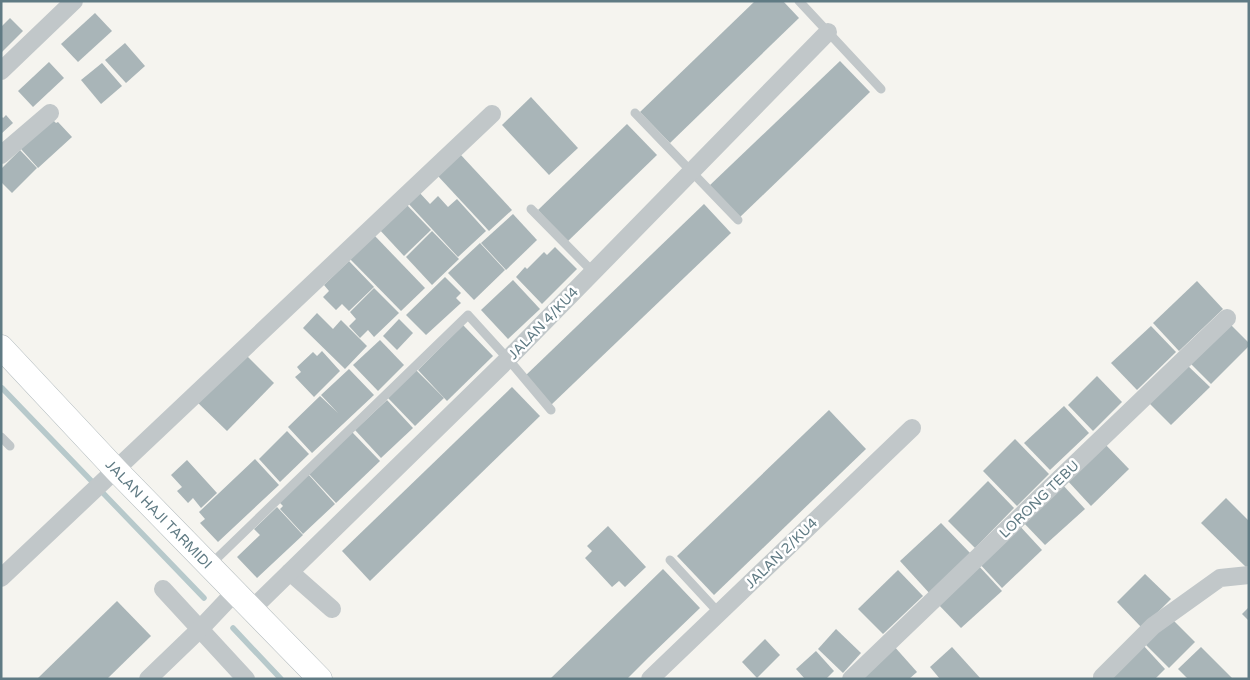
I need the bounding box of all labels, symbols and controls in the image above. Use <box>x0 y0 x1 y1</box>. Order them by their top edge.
street label: JALAN 4/KU4 <box>505 284 582 363</box>
street label: JALAN HAJI TARMIDI <box>102 456 216 572</box>
street label: LORONG TEBU <box>996 457 1083 542</box>
street label: JALAN 2/KU4 <box>742 515 821 592</box>

